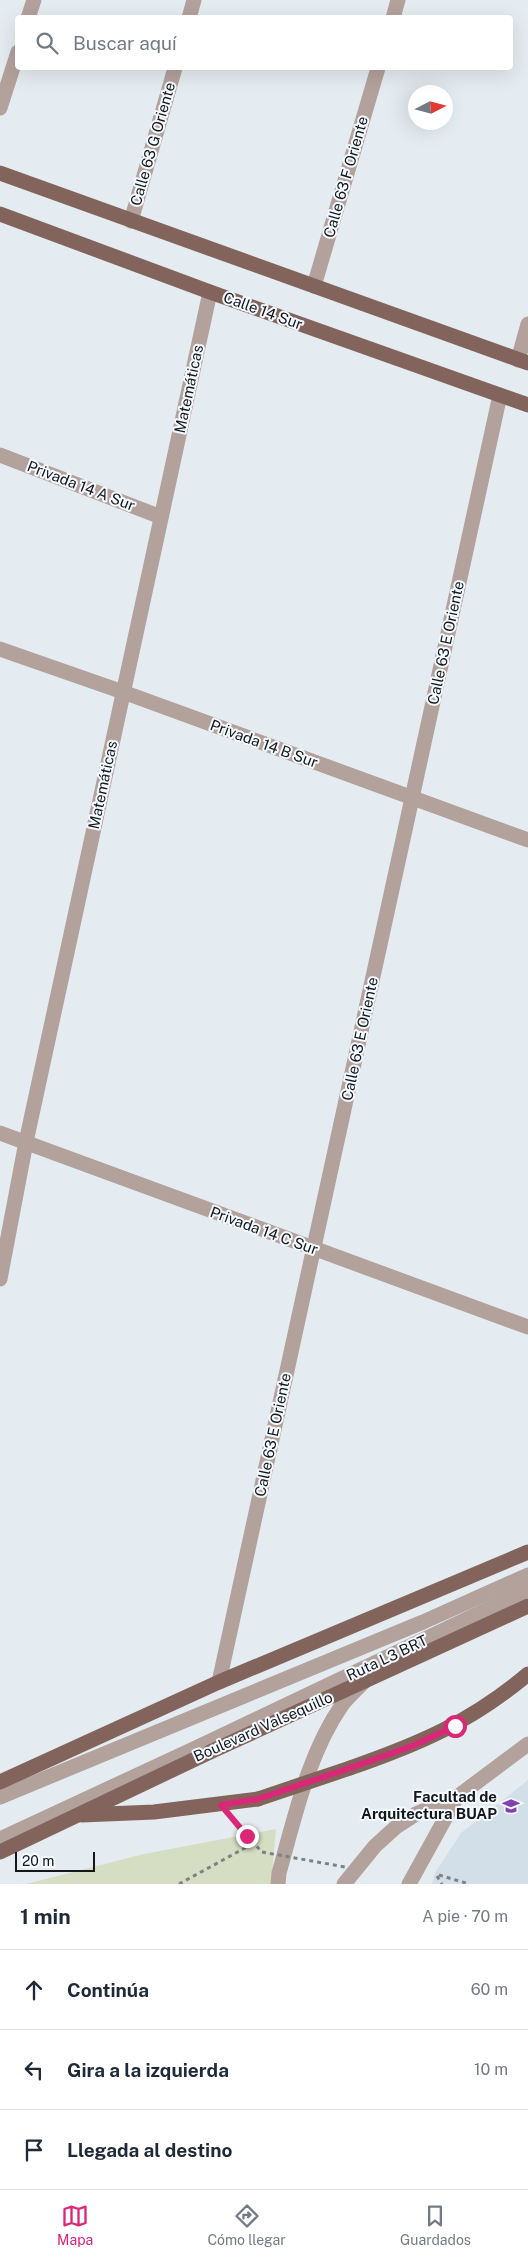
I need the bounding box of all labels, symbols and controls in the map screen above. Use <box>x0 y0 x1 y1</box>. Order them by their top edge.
search box <box>15 15 513 70</box>
icon: search <box>33 29 61 57</box>
text: Buscar aquí <box>73 32 177 54</box>
street label: Calle 63 G Oriente <box>127 80 178 207</box>
north arrow <box>408 85 453 130</box>
street label: Calle 63 F Oriente <box>320 114 371 239</box>
street label: Calle 14 Sur <box>221 288 305 333</box>
street label: Matemáticas <box>171 343 206 435</box>
street label: Privada 14 A Sur <box>25 457 138 514</box>
street label: Calle 63 E Oriente <box>424 580 467 706</box>
street label: Privada 14 B Sur <box>208 716 320 771</box>
street label: Matemáticas <box>85 739 120 831</box>
street label: Calle 63 E Oriente <box>338 976 381 1102</box>
street label: Privada 14 C Sur <box>208 1203 321 1258</box>
street label: Calle 63 E Oriente <box>251 1372 294 1498</box>
street label: Ruta L3 BRT <box>344 1631 430 1684</box>
street label: Boulevard Valsequillo <box>191 1688 335 1765</box>
route start <box>444 1715 467 1738</box>
place label: Facultad de Arquitectura BUAP <box>361 1788 497 1822</box>
school or university icon: Facultad de Arquitectura BUAP <box>501 1796 521 1816</box>
route end <box>236 1825 259 1848</box>
scale bar <box>15 1849 95 1872</box>
text: 20 m <box>22 1853 54 1869</box>
text: 1 min <box>20 1904 71 1929</box>
text: A pie · 70 m <box>422 1907 508 1926</box>
icon: ahead <box>20 1976 48 2004</box>
text: Continúa <box>67 1979 149 2001</box>
text: 60 m <box>471 1980 508 1999</box>
icon: left <box>20 2056 48 2084</box>
text: Gira a la izquierda <box>67 2059 229 2081</box>
text: 10 m <box>474 2060 508 2079</box>
icon: arrive <box>20 2136 48 2164</box>
text: Llegada al destino <box>67 2139 232 2161</box>
tab: Mapa <box>57 2202 93 2248</box>
tab: Cómo llegar <box>207 2202 286 2248</box>
tab: Guardados <box>400 2202 471 2248</box>

